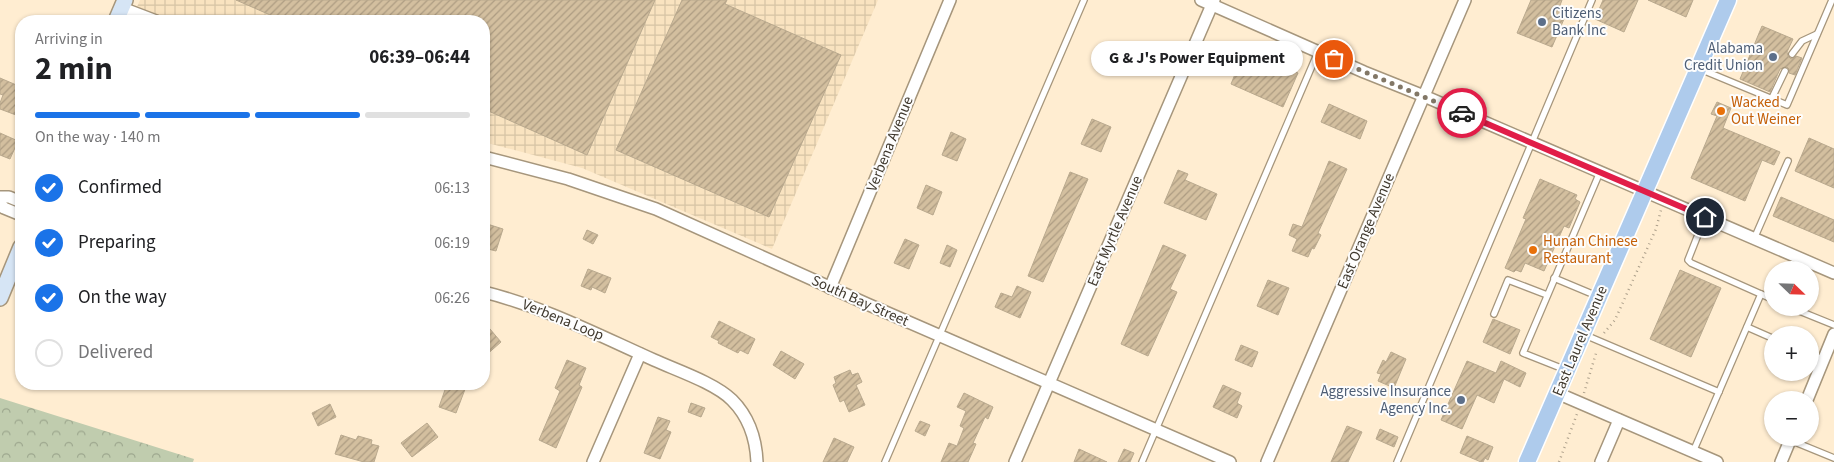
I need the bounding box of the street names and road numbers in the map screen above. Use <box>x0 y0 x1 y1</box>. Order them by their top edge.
street label: Verbena Avenue <box>861 93 919 195</box>
street label: East Orange Avenue <box>1332 170 1400 292</box>
street label: East Myrtle Avenue <box>1082 172 1148 290</box>
street label: South Bay Street <box>808 270 912 332</box>
street label: East Laurel Avenue <box>1547 283 1613 399</box>
street label: Verbena Loop <box>519 294 607 346</box>

